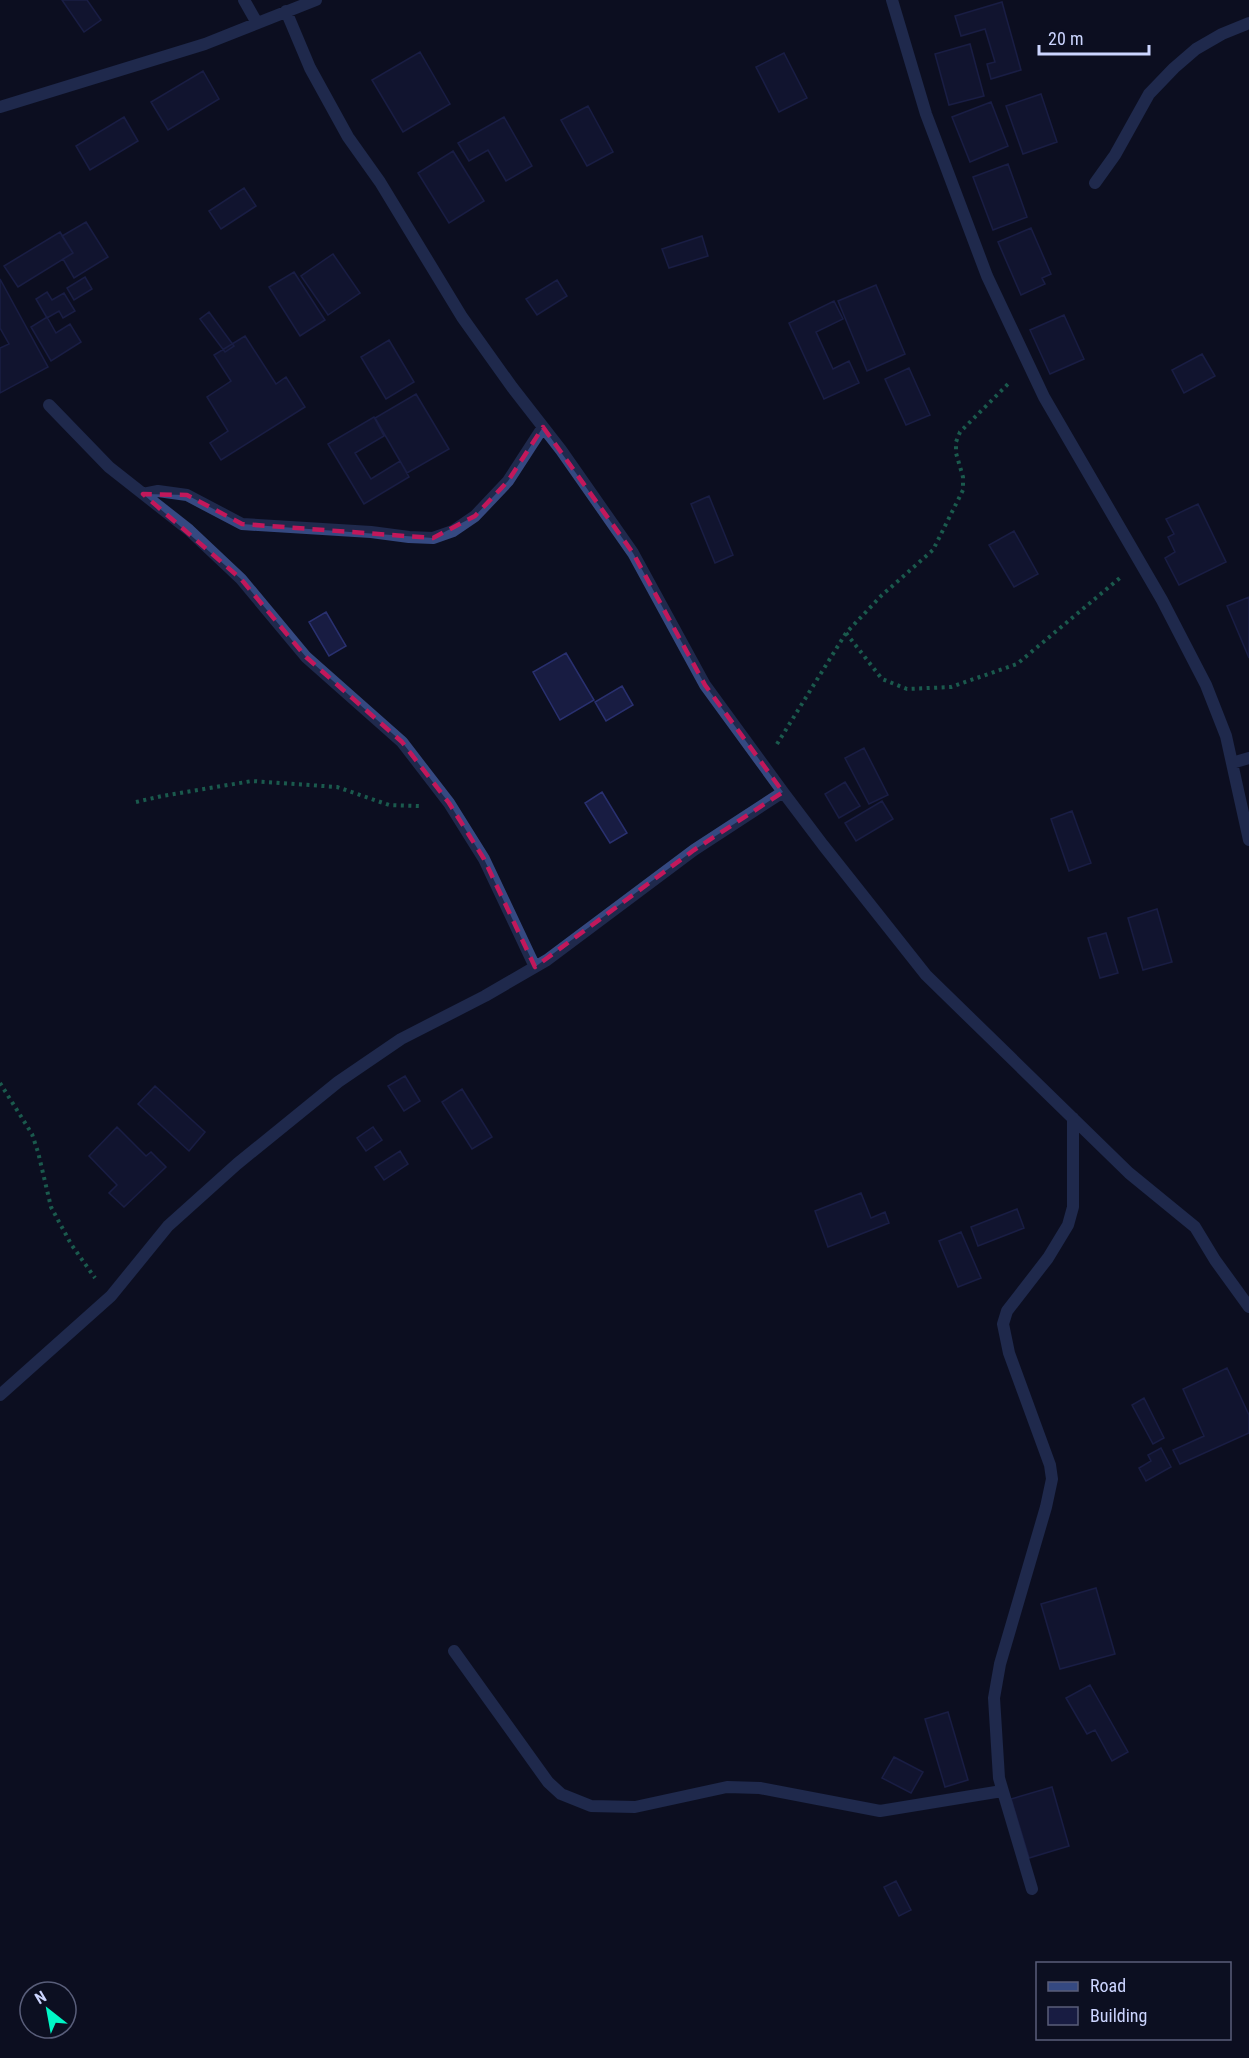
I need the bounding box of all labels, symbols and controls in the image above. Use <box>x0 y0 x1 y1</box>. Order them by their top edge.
scale bar <box>1039 18 1148 56</box>
text: 20 m <box>1048 28 1083 49</box>
legend <box>1036 1962 1231 2040</box>
text: Road <box>1090 1975 1126 1996</box>
north arrow <box>18 1980 78 2040</box>
text: N <box>31 1987 50 2008</box>
text: Building <box>1090 2005 1147 2026</box>

